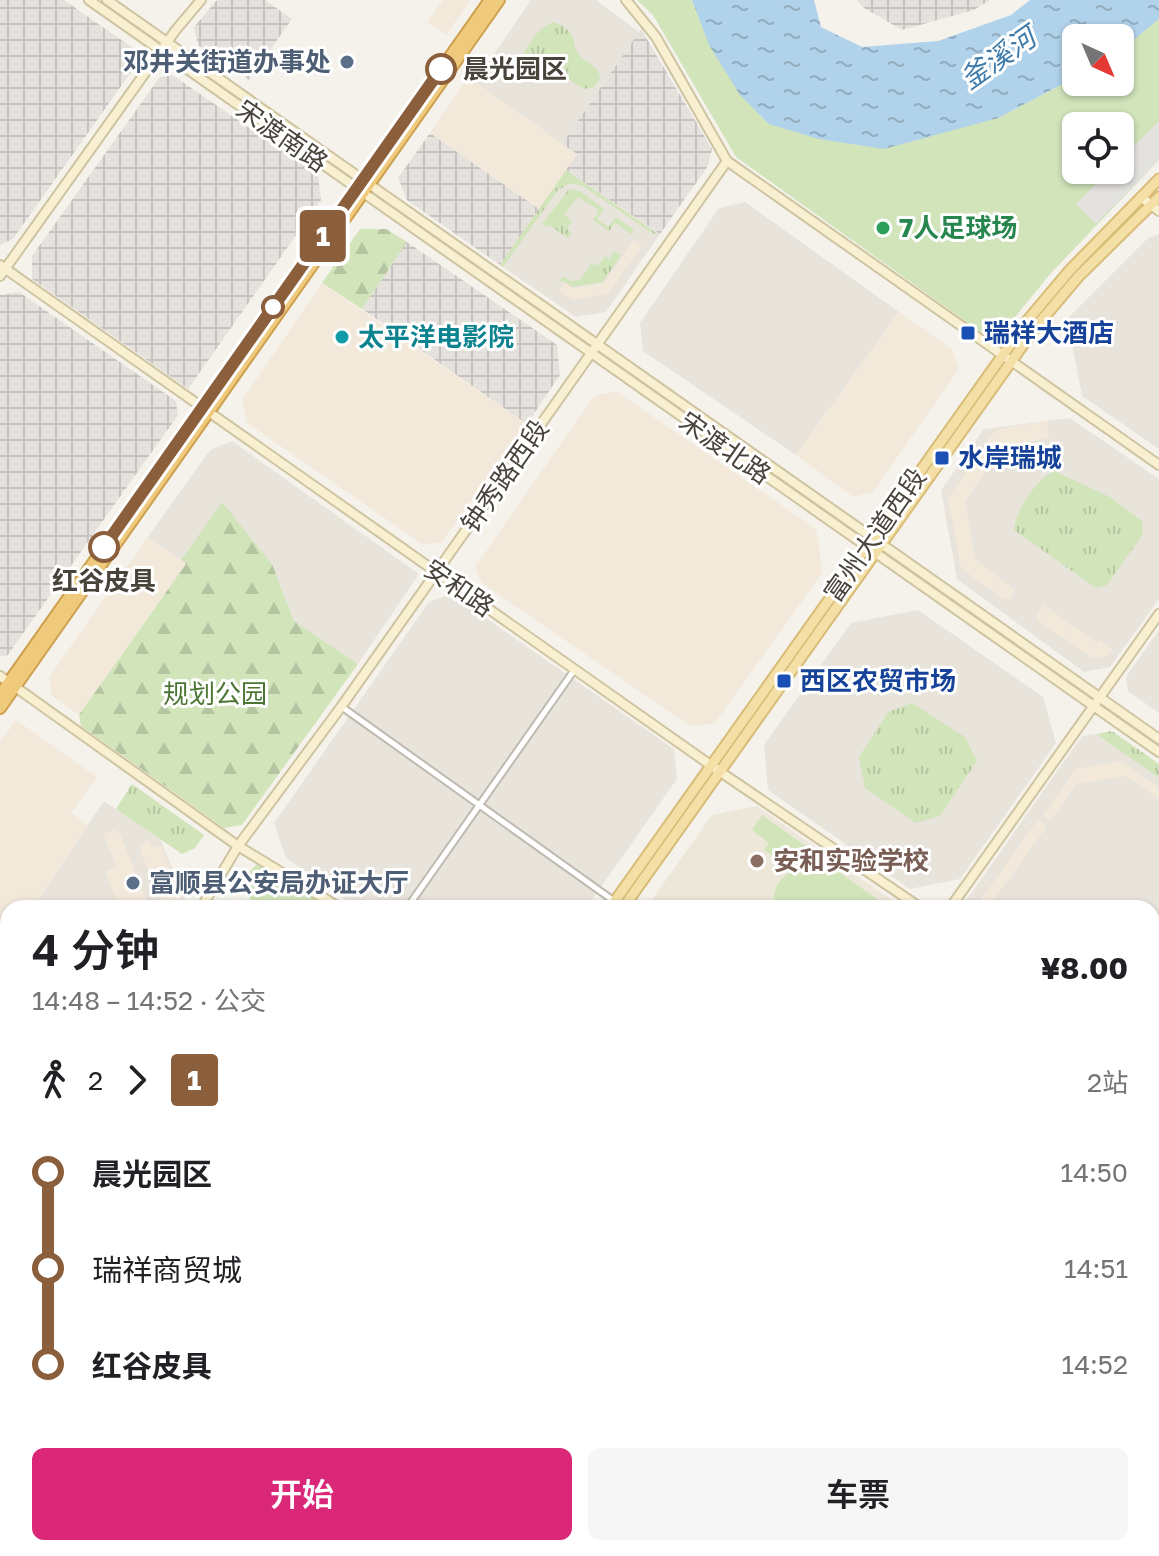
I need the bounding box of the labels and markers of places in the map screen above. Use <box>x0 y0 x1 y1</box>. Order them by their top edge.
place label: 邓井关街道办事处 <box>123 46 331 77</box>
marker: 邓井关街道办事处 <box>338 53 356 71</box>
place label: 晨光园区 <box>463 53 567 84</box>
marker: 晨光园区 <box>426 54 456 84</box>
place label: 7人足球场 <box>899 212 1017 243</box>
marker: 7人足球场 <box>874 219 892 237</box>
unlabelled marker <box>262 296 284 318</box>
place label: 瑞祥大酒店 <box>984 317 1114 348</box>
place label: 太平洋电影院 <box>358 321 514 352</box>
marker: 瑞祥大酒店 <box>959 324 977 342</box>
marker: 太平洋电影院 <box>333 328 351 346</box>
place label: 水岸瑞城 <box>958 442 1062 473</box>
marker: 水岸瑞城 <box>933 449 951 467</box>
marker: 红谷皮具 <box>89 532 119 562</box>
place label: 红谷皮具 <box>52 565 156 596</box>
place label: 西区农贸市场 <box>800 665 956 696</box>
marker: 西区农贸市场 <box>775 672 793 690</box>
place label: 安和实验学校 <box>773 845 929 876</box>
marker: 安和实验学校 <box>748 852 766 870</box>
place label: 富顺县公安局办证大厅 <box>149 867 409 898</box>
marker: 富顺县公安局办证大厅 <box>124 874 142 892</box>

